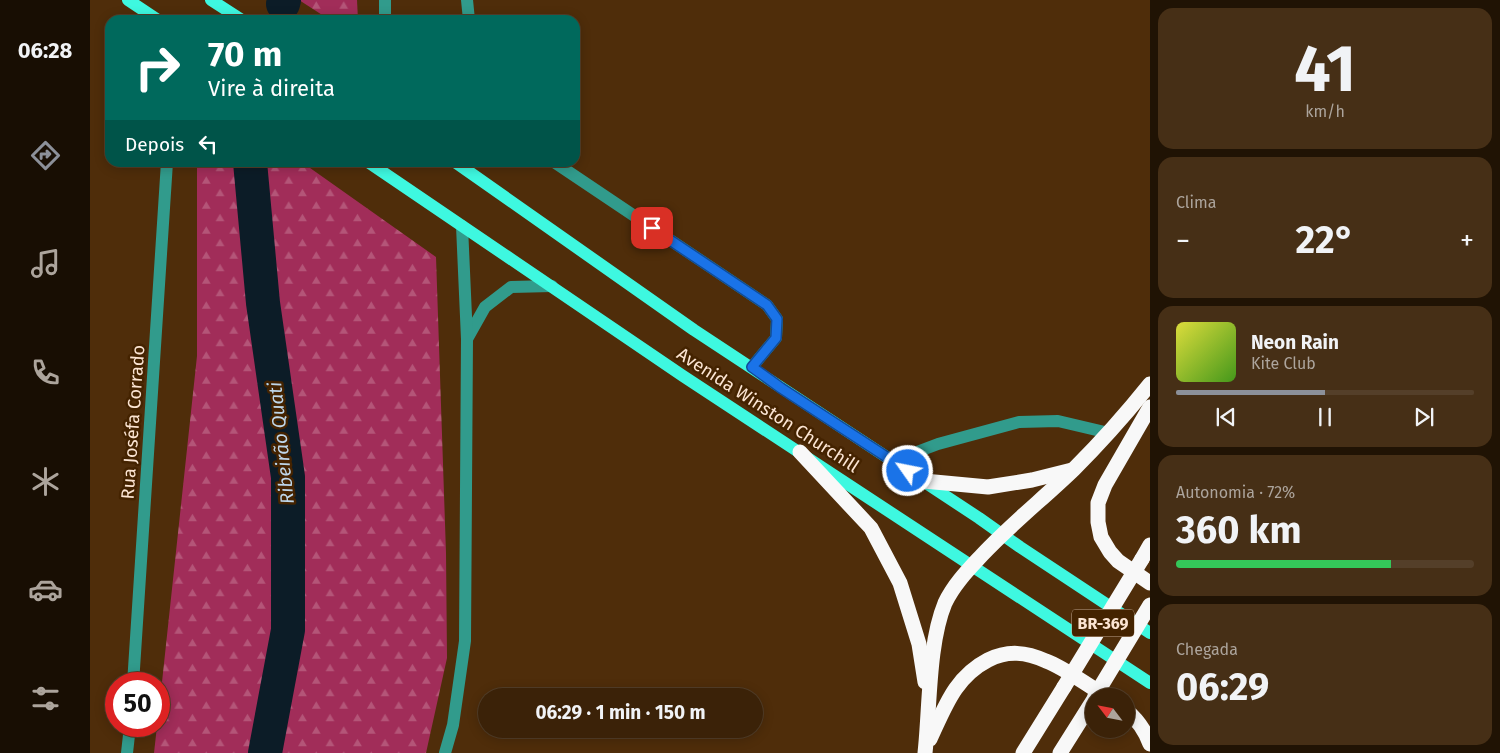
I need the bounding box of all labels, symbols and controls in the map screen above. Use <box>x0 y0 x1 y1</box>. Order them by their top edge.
text: 41 <box>1294 30 1356 108</box>
text: 70 m <box>208 33 282 75</box>
icon: right <box>125 35 190 100</box>
text: 06:28 <box>18 37 72 64</box>
text: Vire à direita <box>208 75 335 102</box>
text: km/h <box>1305 102 1345 121</box>
icon: left <box>194 130 222 158</box>
text: Depois <box>125 133 184 156</box>
icon: directions <box>28 138 63 173</box>
text: Clima <box>1176 193 1216 212</box>
pin <box>631 207 673 249</box>
icon: arrive <box>638 214 666 242</box>
text: 22° <box>1295 217 1355 263</box>
text: − <box>1176 224 1190 257</box>
text: + <box>1460 224 1474 257</box>
icon: music <box>28 246 63 281</box>
text: Neon Rain <box>1251 331 1339 354</box>
street label: Avenida Winston Churchill <box>673 343 863 477</box>
street label: Rua Joséfa Corrado <box>117 344 149 500</box>
text: Kite Club <box>1251 354 1316 373</box>
icon: phone <box>28 355 63 390</box>
water label: Ribeirão Quati <box>263 380 299 505</box>
icon: previous <box>1212 403 1240 431</box>
icon: pause <box>1311 403 1339 431</box>
icon: next <box>1410 403 1438 431</box>
position arrow <box>881 444 933 496</box>
icon: climate <box>28 464 63 499</box>
text: Autonomia · 72% <box>1176 483 1295 502</box>
text: 360 km <box>1176 507 1302 553</box>
icon: car <box>28 572 63 607</box>
road number: BR-369 <box>1072 610 1134 636</box>
text: Chegada <box>1176 640 1238 659</box>
text: 06:29 <box>1176 664 1269 710</box>
speed limit sign: 50 <box>105 672 170 737</box>
icon: filters <box>28 681 63 716</box>
north arrow <box>1085 688 1135 738</box>
map controls <box>1085 688 1135 738</box>
text: 06:29 · 1 min · 150 m <box>535 701 706 724</box>

